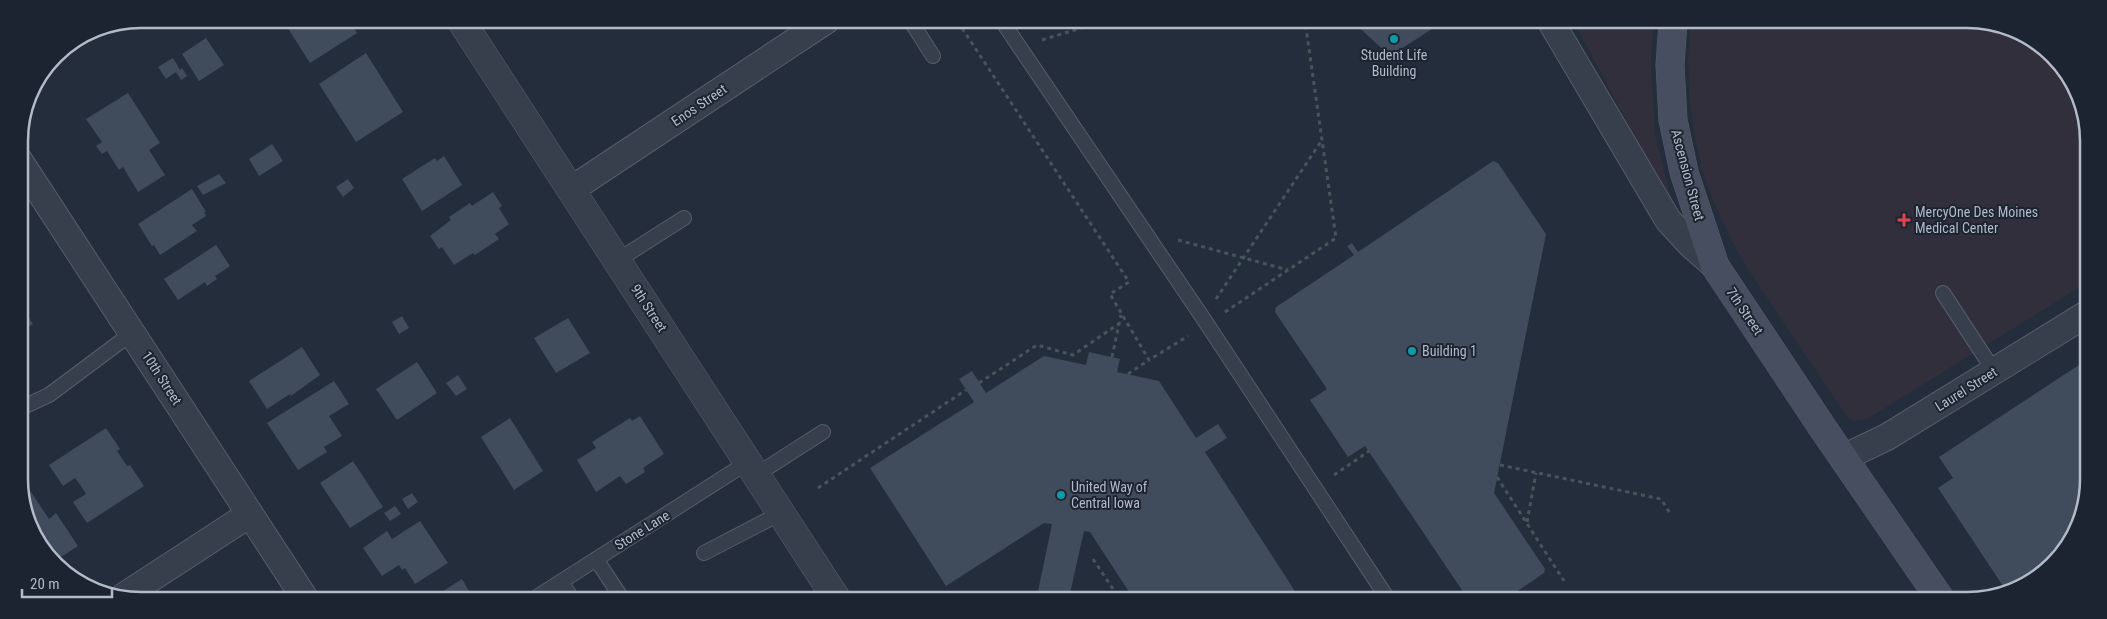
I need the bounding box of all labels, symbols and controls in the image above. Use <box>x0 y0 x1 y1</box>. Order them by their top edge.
marker: Student Life Building <box>1388 33 1400 45</box>
place label: Student Life Building <box>1361 47 1428 79</box>
street label: Enos Street <box>668 81 730 129</box>
street label: Ascension Street <box>1668 128 1708 222</box>
place label: MercyOne Des Moines Medical Center <box>1915 204 2038 236</box>
marker: MercyOne Des Moines Medical Center <box>1897 213 1911 227</box>
street label: 9th Street <box>628 281 670 335</box>
street label: 7th Street <box>1723 284 1767 338</box>
place label: Building 1 <box>1422 343 1477 359</box>
marker: Building 1 <box>1406 345 1418 357</box>
street label: 10th Street <box>139 348 185 408</box>
street label: Laurel Street <box>1932 364 2000 414</box>
place label: United Way of Central Iowa <box>1071 479 1148 511</box>
marker: United Way of Central Iowa <box>1055 489 1067 501</box>
street label: Stone Lane <box>612 507 673 553</box>
scale bar <box>22 566 112 598</box>
text: 20 m <box>30 575 60 593</box>

